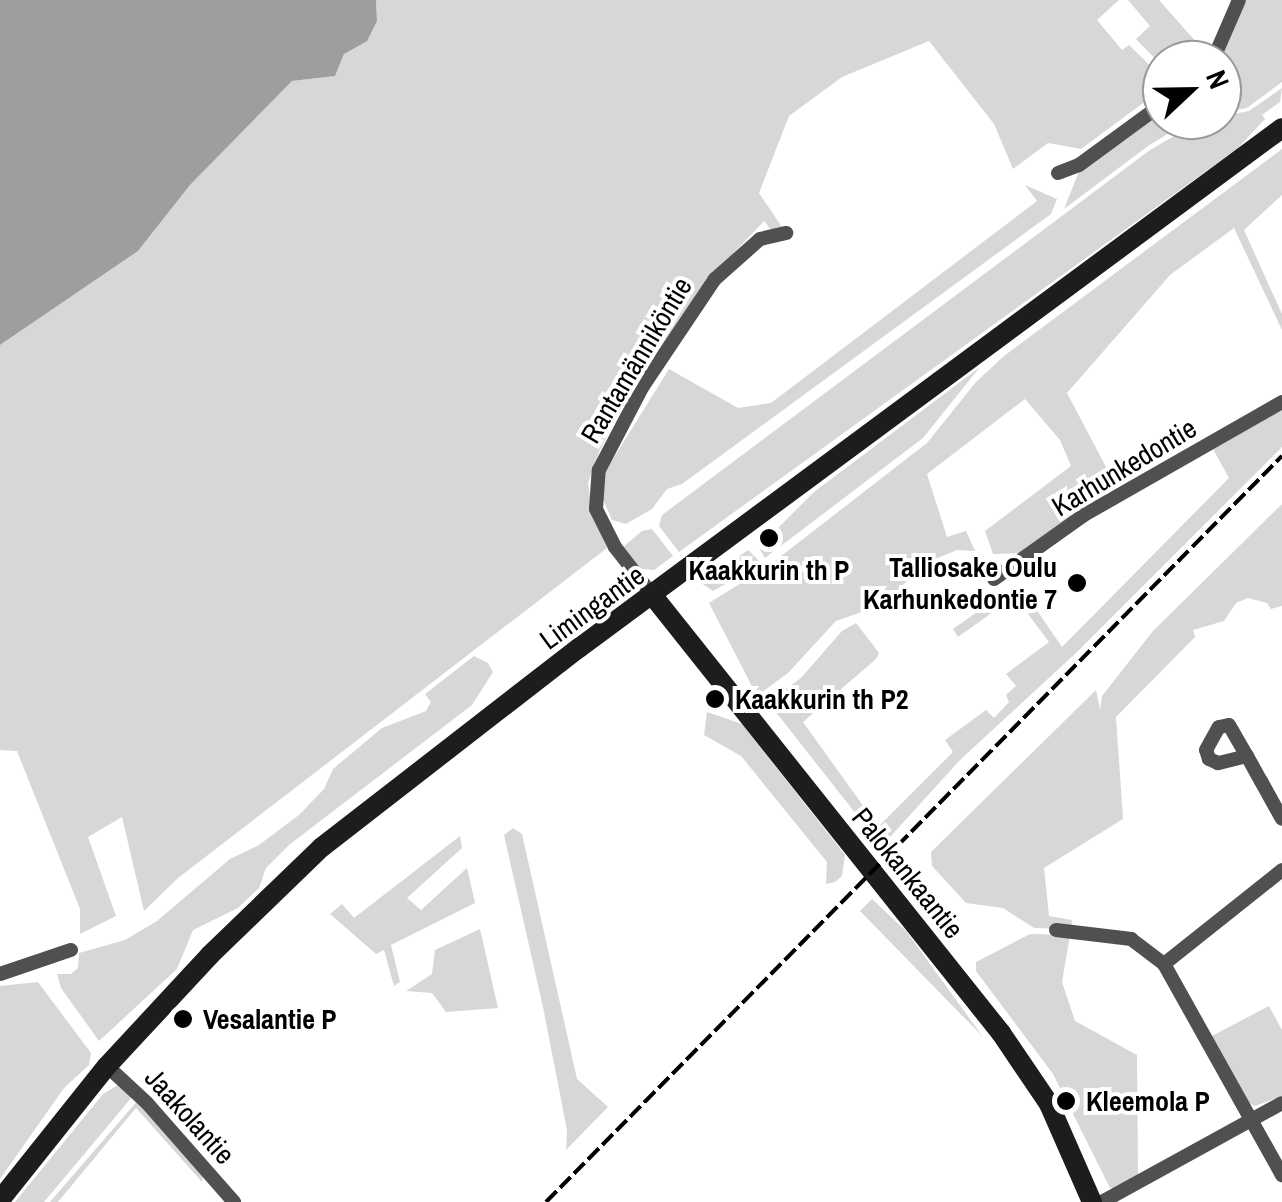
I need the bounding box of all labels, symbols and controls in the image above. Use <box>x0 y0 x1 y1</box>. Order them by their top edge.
north arrow <box>1142 40 1242 140</box>
text: N <box>1197 65 1239 94</box>
street label: Rantamänniköntie <box>573 271 699 449</box>
street label: Karhunkedontie <box>1046 411 1202 523</box>
marker: Kaakkurin th P <box>758 527 780 549</box>
place label: Talliosake Oulu Karhunkedontie 7 <box>863 550 1057 616</box>
place label: Kaakkurin th P <box>689 553 849 587</box>
street label: Limingantie <box>533 558 651 656</box>
marker: Talliosake Oulu Karhunkedontie 7 <box>1066 572 1088 594</box>
place label: Kaakkurin th P2 <box>735 682 909 716</box>
marker: Kaakkurin th P2 <box>704 688 726 710</box>
street label: Palokankaantie <box>845 801 971 945</box>
place label: Vesalantie P <box>203 1002 337 1036</box>
marker: Vesalantie P <box>172 1008 194 1030</box>
street label: Jaakolantie <box>138 1061 242 1171</box>
place label: Kleemola P <box>1086 1084 1210 1118</box>
marker: Kleemola P <box>1055 1090 1077 1112</box>

